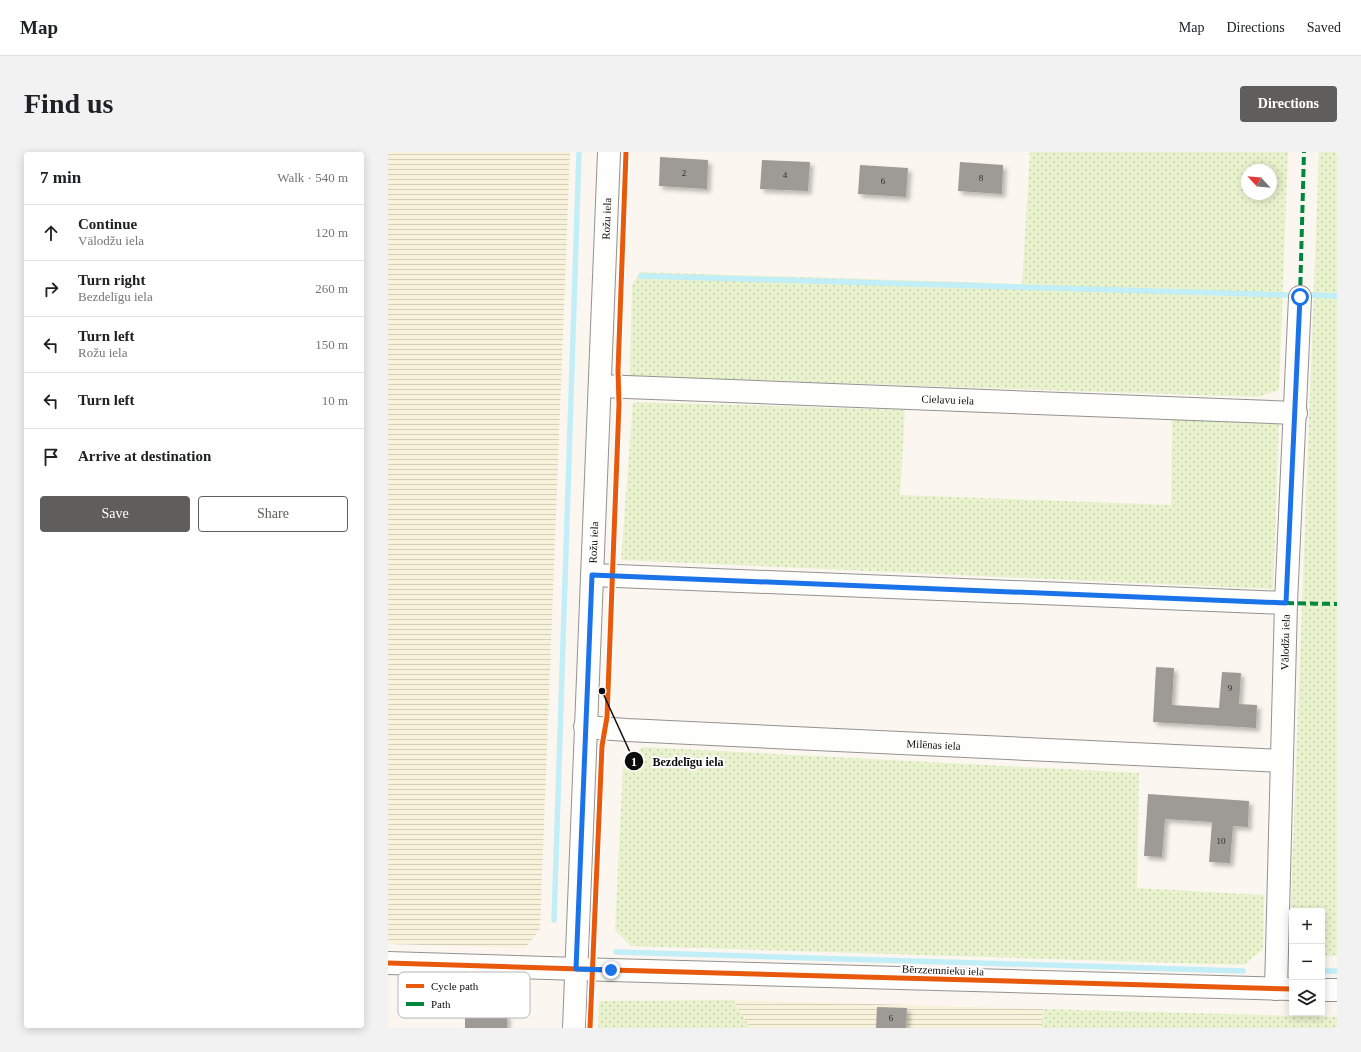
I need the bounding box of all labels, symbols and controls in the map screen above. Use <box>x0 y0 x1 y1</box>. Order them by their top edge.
text: Map <box>20 17 58 38</box>
text: Map <box>1179 20 1204 35</box>
text: Directions <box>1226 20 1285 35</box>
text: Saved <box>1307 20 1341 35</box>
button: Directions <box>1240 86 1337 122</box>
text: Find us <box>24 88 114 119</box>
north arrow <box>1241 164 1277 200</box>
text: 7 min <box>40 168 81 187</box>
house number: 2 <box>682 168 686 178</box>
text: Walk · 540 m <box>277 170 348 185</box>
house number: 4 <box>783 170 788 180</box>
house number: 8 <box>979 173 984 183</box>
house number: 6 <box>881 176 886 186</box>
street label: Rožu iela <box>600 197 613 240</box>
text: Continue <box>78 216 137 232</box>
icon: ahead <box>40 222 62 244</box>
text: 120 m <box>315 225 348 240</box>
text: Vālodžu iela <box>78 233 144 248</box>
text: Turn right <box>78 272 145 288</box>
icon: right <box>40 278 62 300</box>
text: 260 m <box>315 281 348 296</box>
route start <box>1291 288 1309 306</box>
text: Bezdelīgu iela <box>78 289 153 304</box>
text: Turn left <box>78 328 135 344</box>
icon: left <box>40 334 62 356</box>
text: 150 m <box>315 337 348 352</box>
text: Rožu iela <box>78 345 127 360</box>
icon: left <box>40 390 62 412</box>
text: Turn left <box>78 392 135 408</box>
street label: Cielavu iela <box>921 392 975 407</box>
text: 10 m <box>322 393 348 408</box>
icon: arrive <box>40 446 62 468</box>
text: Arrive at destination <box>78 448 211 464</box>
button: Save <box>40 496 190 532</box>
button: Share <box>198 496 348 532</box>
street label: Rožu iela <box>587 521 600 564</box>
street label: Vālodžu iela <box>1278 614 1292 670</box>
house number: 9 <box>1228 683 1233 693</box>
street label: Milēnas iela <box>906 737 961 752</box>
callout: Bezdelīgu iela <box>624 749 731 773</box>
text: 1 <box>631 755 637 769</box>
text: Bezdelīgu iela <box>653 755 724 769</box>
house number: 10 <box>1217 836 1226 846</box>
map controls <box>1289 908 1325 1016</box>
button: + <box>1289 908 1325 944</box>
button: − <box>1289 944 1325 980</box>
route end <box>602 961 620 979</box>
street label: Bērzzemnieku iela <box>902 963 984 977</box>
legend <box>398 972 530 1018</box>
text: Cycle path <box>431 980 479 992</box>
button: layers <box>1289 980 1325 1016</box>
text: Path <box>431 998 451 1010</box>
house number: 6 <box>889 1013 894 1023</box>

